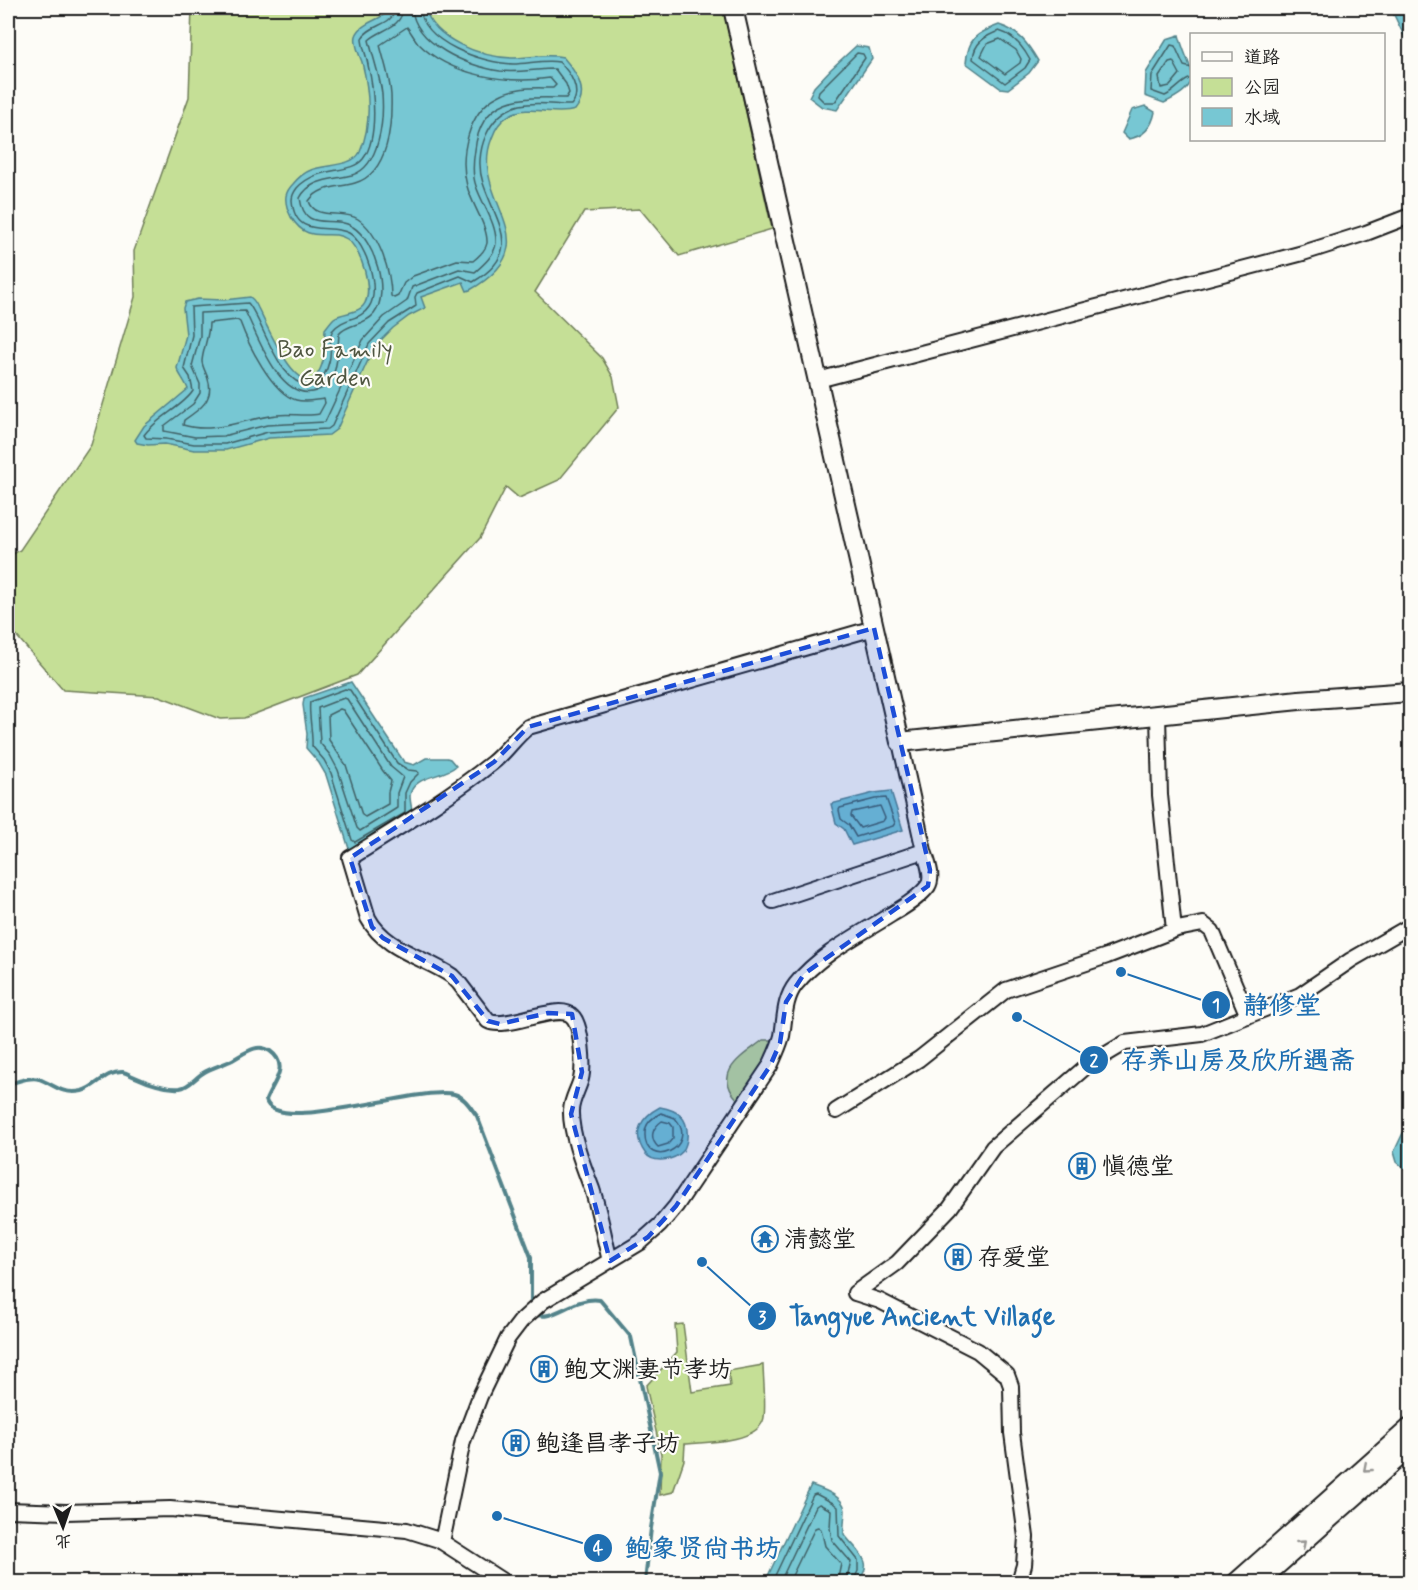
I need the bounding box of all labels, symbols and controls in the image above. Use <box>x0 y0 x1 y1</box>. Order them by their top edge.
legend <box>1190 33 1385 141</box>
text: 道路 <box>1244 46 1280 70</box>
text: 公园 <box>1244 76 1280 100</box>
text: 水域 <box>1244 106 1280 130</box>
park label: Bao Family Garden <box>277 335 393 394</box>
callout: 静修堂 <box>1201 983 1333 1027</box>
text: 静修堂 <box>1243 990 1321 1024</box>
text: 1 <box>1212 994 1220 1018</box>
callout: 存养山房及欣所遇斋 <box>1079 1038 1367 1082</box>
text: 存养山房及欣所遇斋 <box>1121 1045 1355 1079</box>
text: 2 <box>1090 1049 1099 1073</box>
building icon: 慎德堂 <box>1067 1151 1097 1181</box>
place label: 慎德堂 <box>1102 1152 1174 1183</box>
temple icon: 清懿堂 <box>750 1224 780 1254</box>
place label: 清懿堂 <box>784 1225 856 1256</box>
building icon: 存爱堂 <box>943 1242 973 1272</box>
place label: 存爱堂 <box>978 1243 1050 1274</box>
callout: Tangyue Ancient Village <box>747 1294 1067 1338</box>
text: Tangyue Ancient Village <box>789 1301 1055 1338</box>
text: 3 <box>758 1306 767 1330</box>
building icon: 鲍文渊妻节孝坊 <box>529 1354 559 1384</box>
place label: 鲍文渊妻节孝坊 <box>564 1355 732 1386</box>
building icon: 鲍逢昌孝子坊 <box>501 1428 531 1458</box>
place label: 鲍逢昌孝子坊 <box>536 1429 680 1460</box>
one-way arrow <box>1363 1461 1374 1472</box>
north arrow <box>33 1497 93 1557</box>
callout: 鲍象贤尚书坊 <box>583 1526 793 1570</box>
text: 北 <box>55 1530 72 1551</box>
text: 鲍象贤尚书坊 <box>625 1533 781 1567</box>
text: 4 <box>593 1537 604 1561</box>
one-way arrow <box>1295 1540 1306 1551</box>

